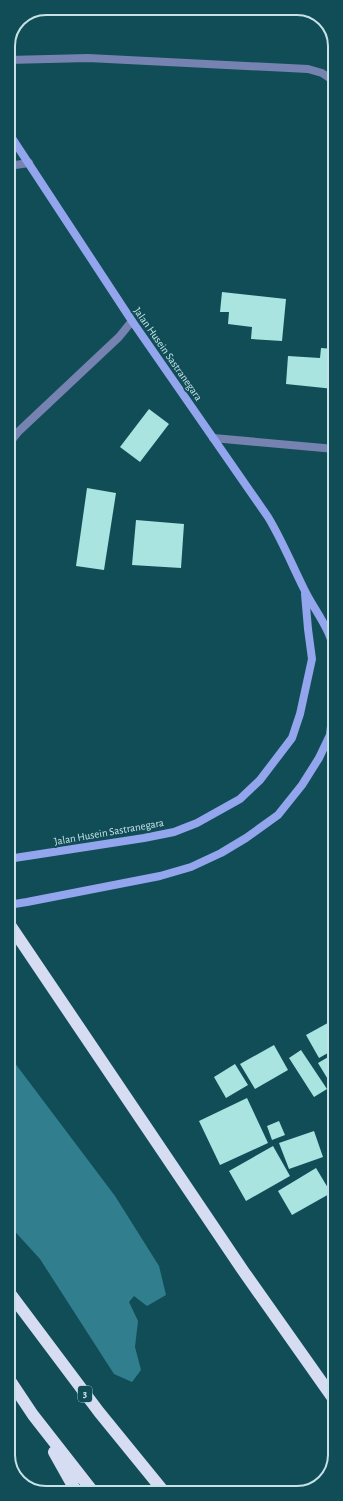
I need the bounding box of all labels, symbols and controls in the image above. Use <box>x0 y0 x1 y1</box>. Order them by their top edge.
street label: Jalan Husein Sastranegara <box>132 305 204 403</box>
street label: Jalan Husein Sastranegara <box>53 817 165 847</box>
road number: 3 <box>78 1386 92 1402</box>

